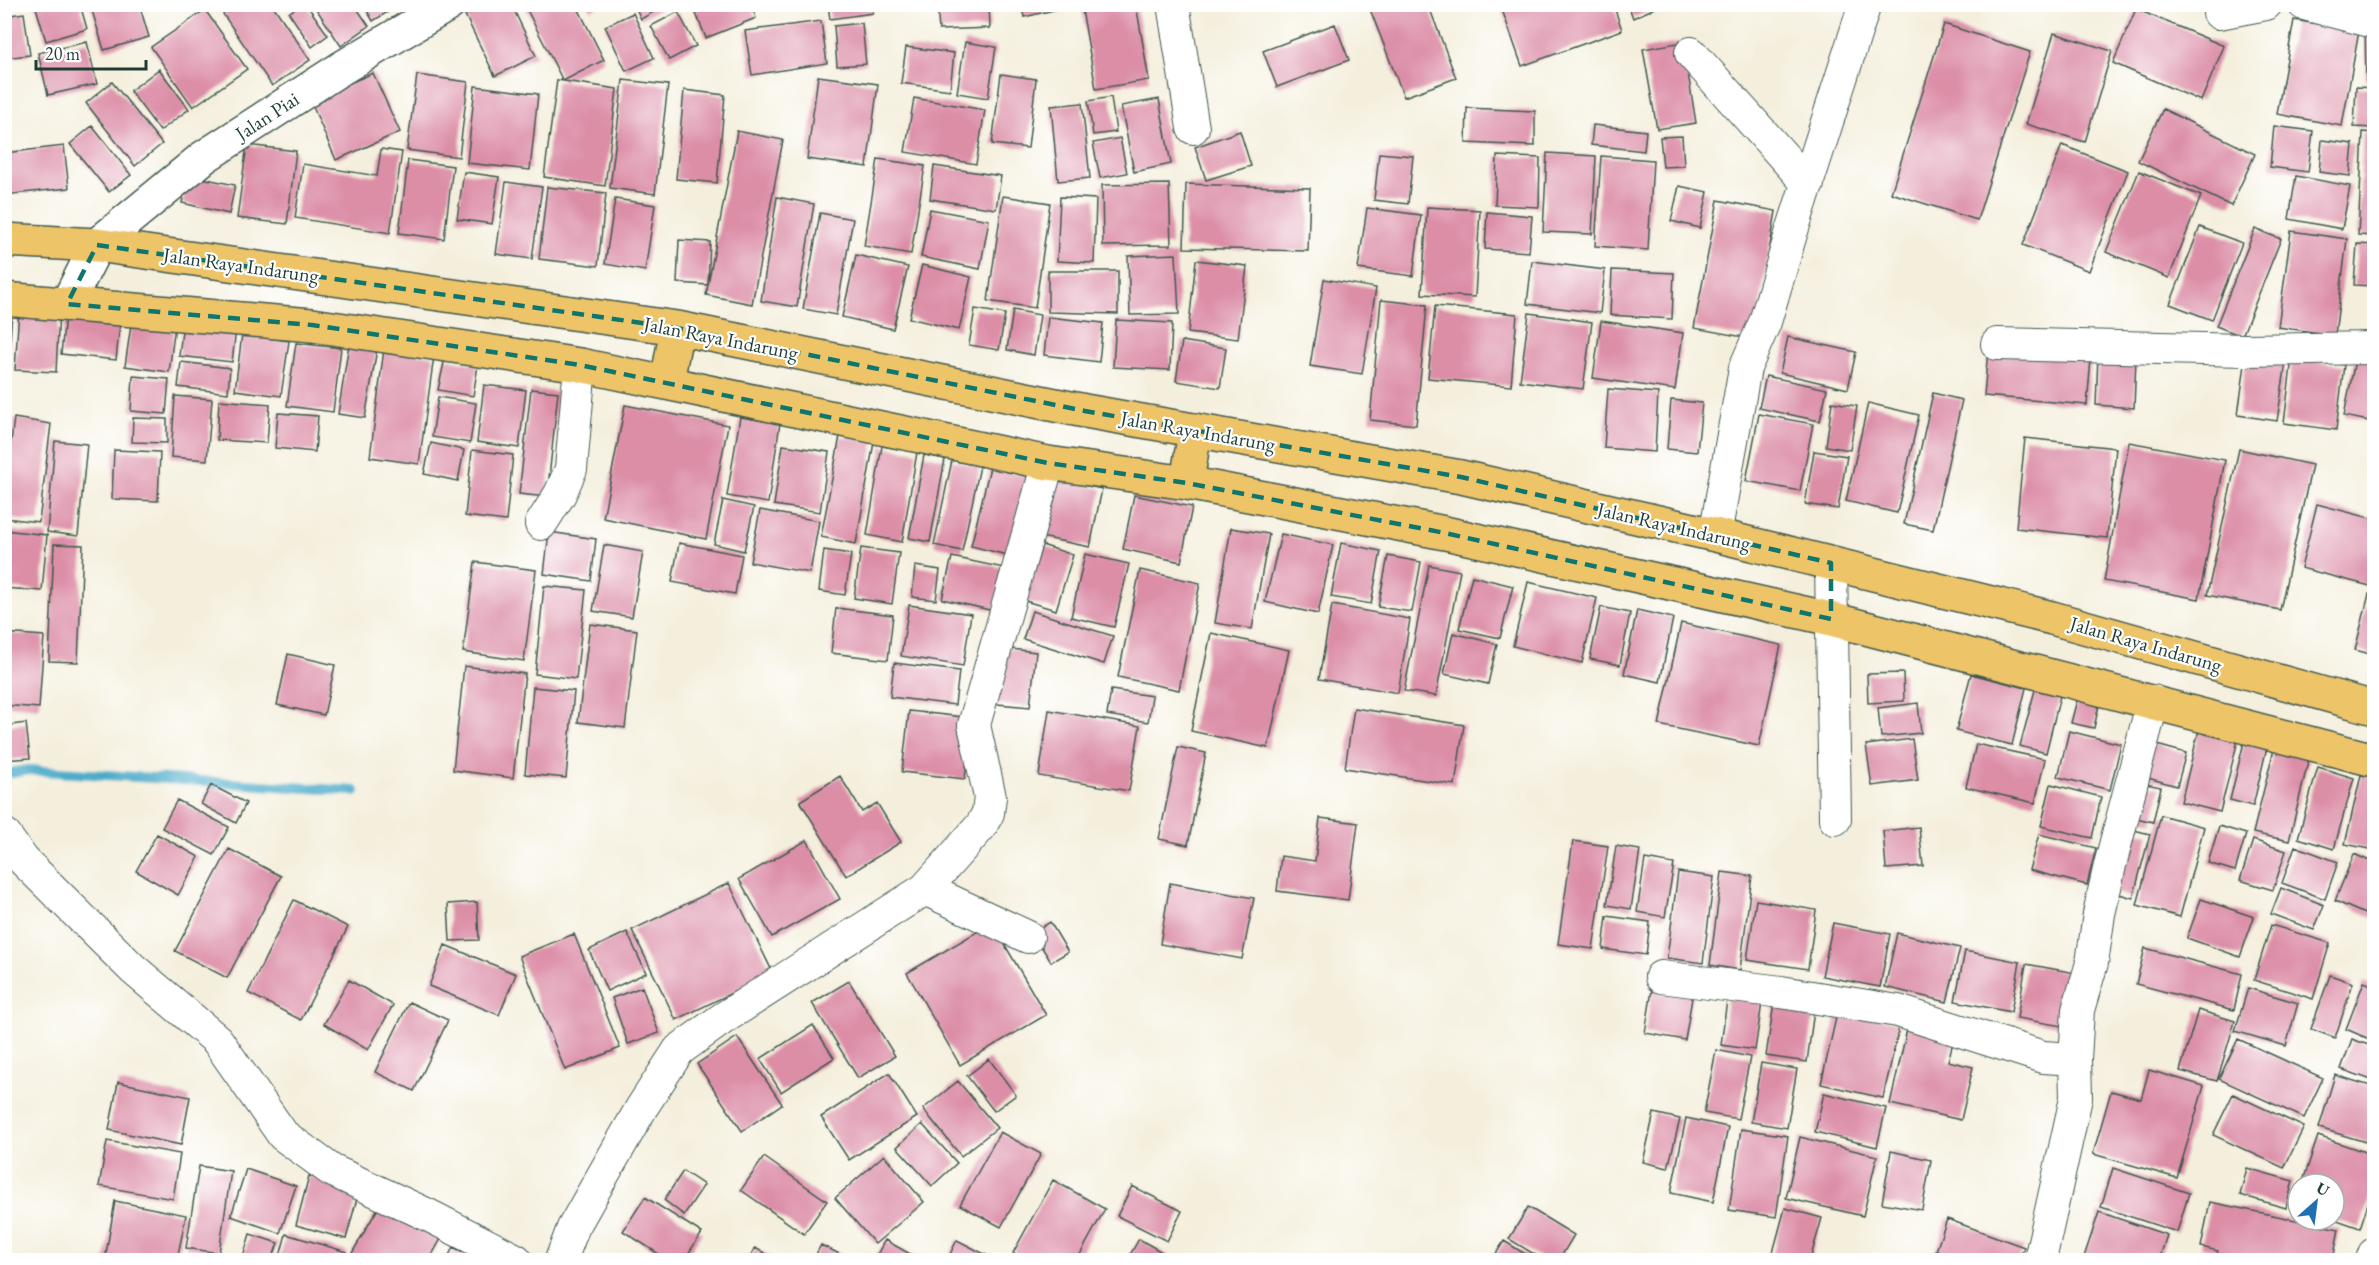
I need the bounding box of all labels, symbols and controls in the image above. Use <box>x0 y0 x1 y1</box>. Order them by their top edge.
scale bar <box>36 33 146 71</box>
text: 20 m <box>45 42 80 65</box>
street label: Jalan Piai <box>228 86 304 147</box>
street label: Jalan Raya Indarung <box>160 241 321 289</box>
street label: Jalan Raya Indarung <box>640 310 801 366</box>
street label: Jalan Raya Indarung <box>1117 404 1278 457</box>
street label: Jalan Raya Indarung <box>1593 495 1753 556</box>
street label: Jalan Raya Indarung <box>2065 609 2225 678</box>
north arrow <box>2286 1172 2346 1232</box>
text: U <box>2313 1177 2333 1201</box>

